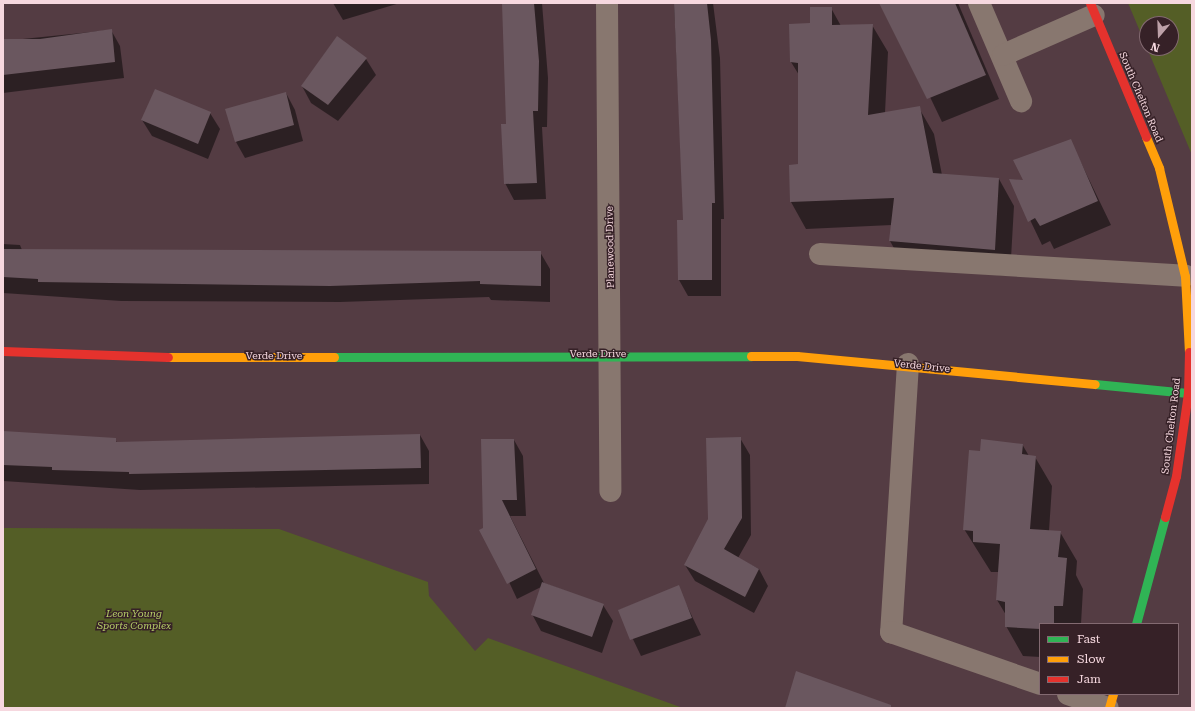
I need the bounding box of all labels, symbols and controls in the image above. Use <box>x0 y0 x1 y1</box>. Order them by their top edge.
north arrow <box>1139 16 1179 56</box>
text: N <box>1149 39 1161 54</box>
street label: South Chelton Road <box>1117 50 1165 144</box>
street label: Planewood Drive <box>603 206 617 288</box>
street label: Verde Drive <box>570 348 626 360</box>
street label: Verde Drive <box>246 350 302 362</box>
street label: Verde Drive <box>893 357 951 375</box>
street label: South Chelton Road <box>1159 377 1183 475</box>
park label: Leon Young Sports Complex <box>97 607 171 630</box>
legend <box>1039 623 1179 695</box>
text: Fast <box>1077 632 1100 646</box>
text: Slow <box>1077 652 1105 666</box>
text: Jam <box>1077 672 1101 686</box>

